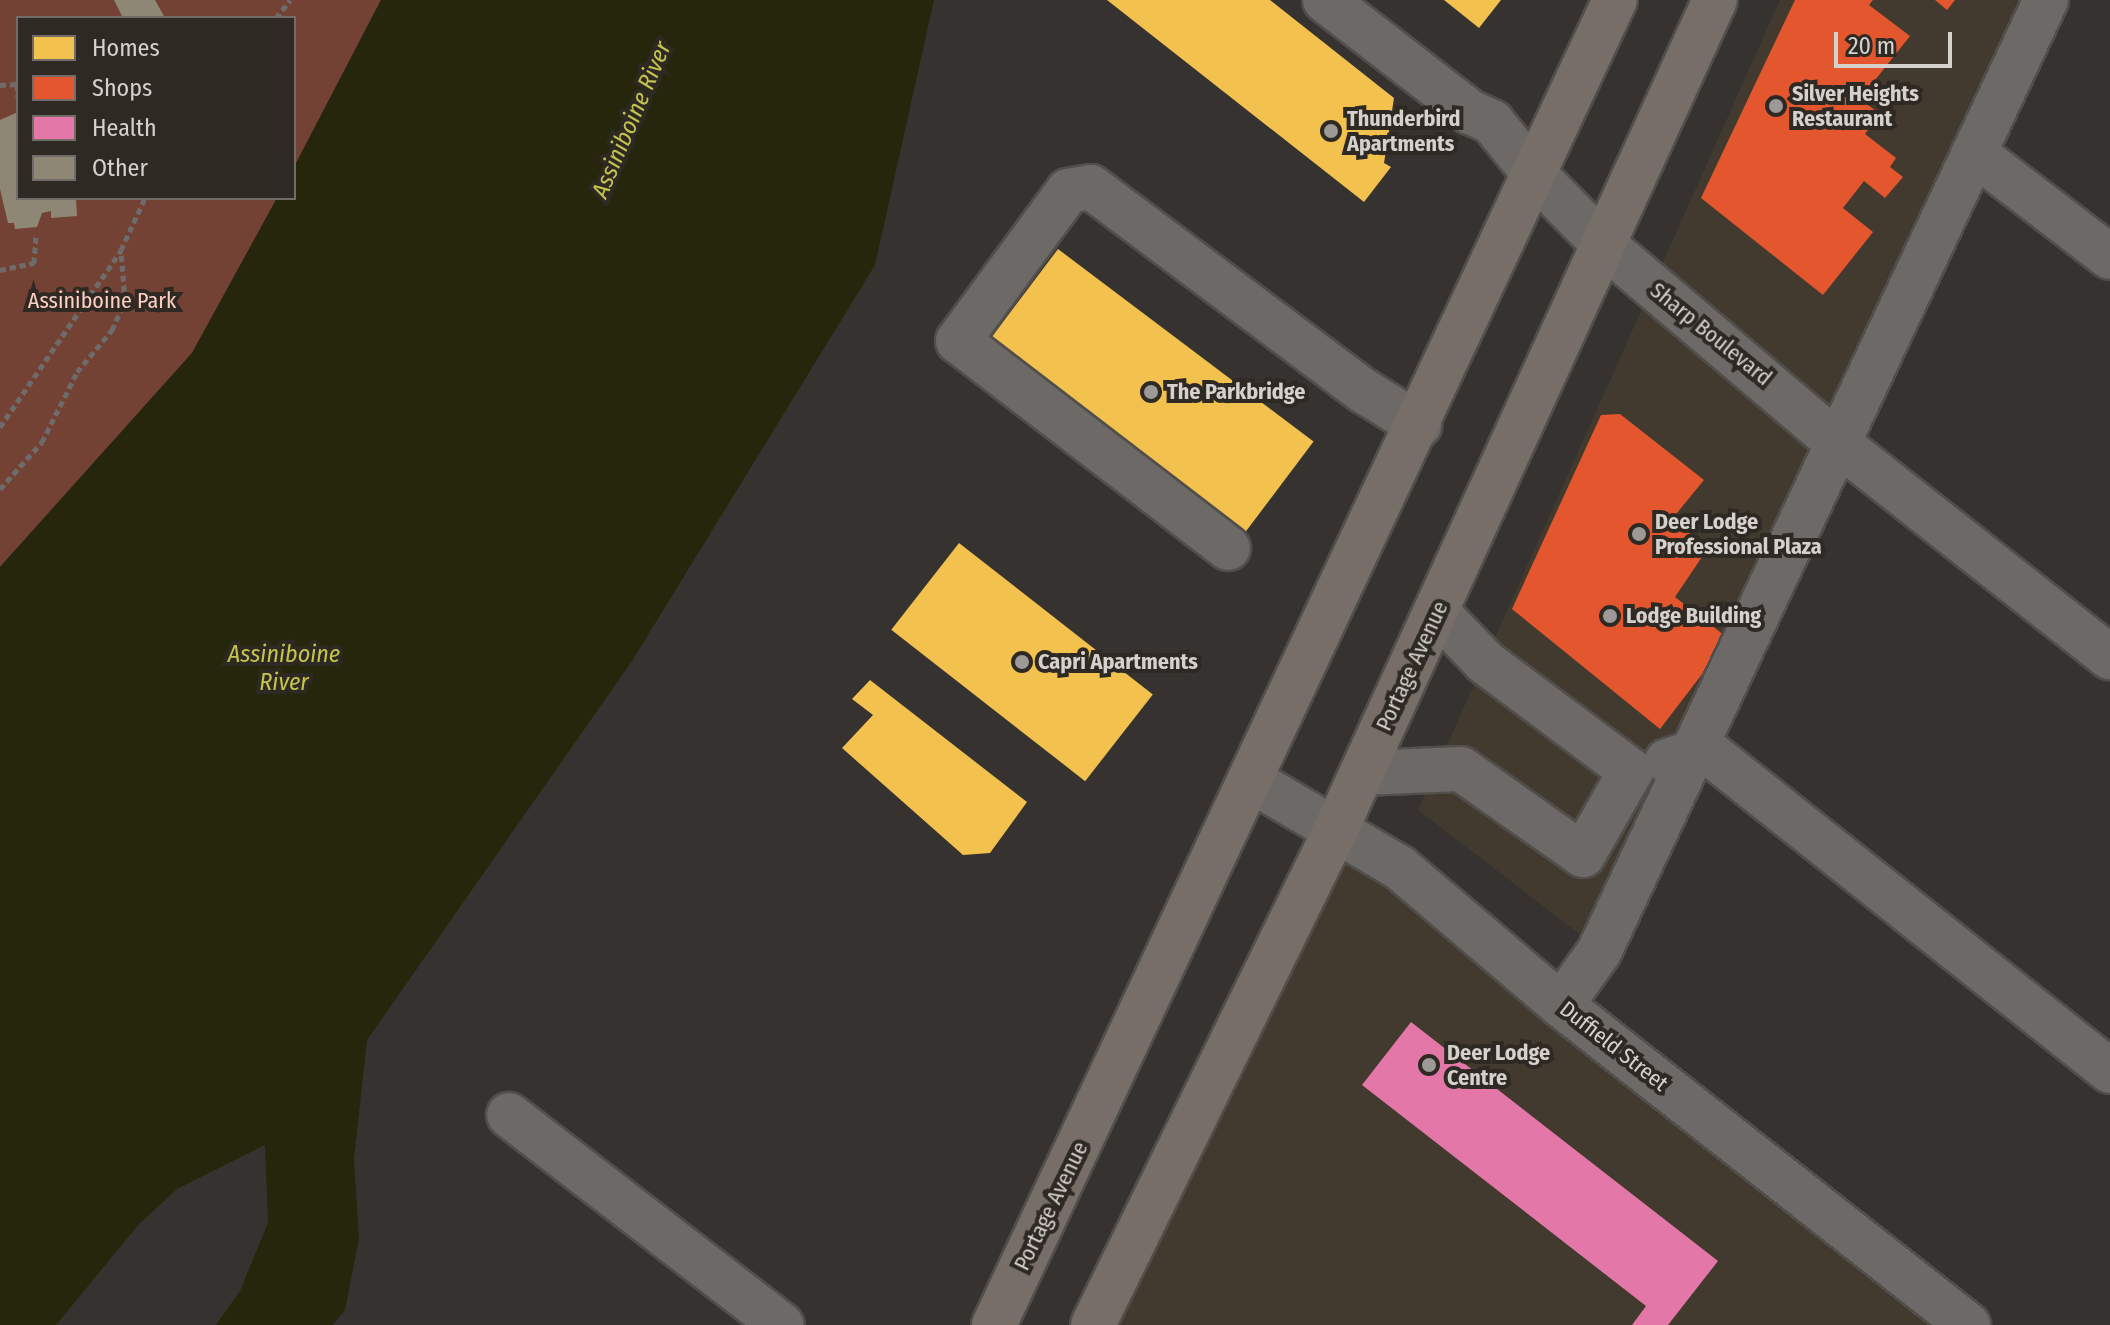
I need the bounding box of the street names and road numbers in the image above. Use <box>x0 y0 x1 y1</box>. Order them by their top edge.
street label: Sharp Boulevard <box>1645 277 1777 391</box>
street label: Portage Avenue <box>1370 597 1454 735</box>
street label: Duffield Street <box>1555 996 1673 1096</box>
street label: Portage Avenue <box>1008 1137 1094 1275</box>

